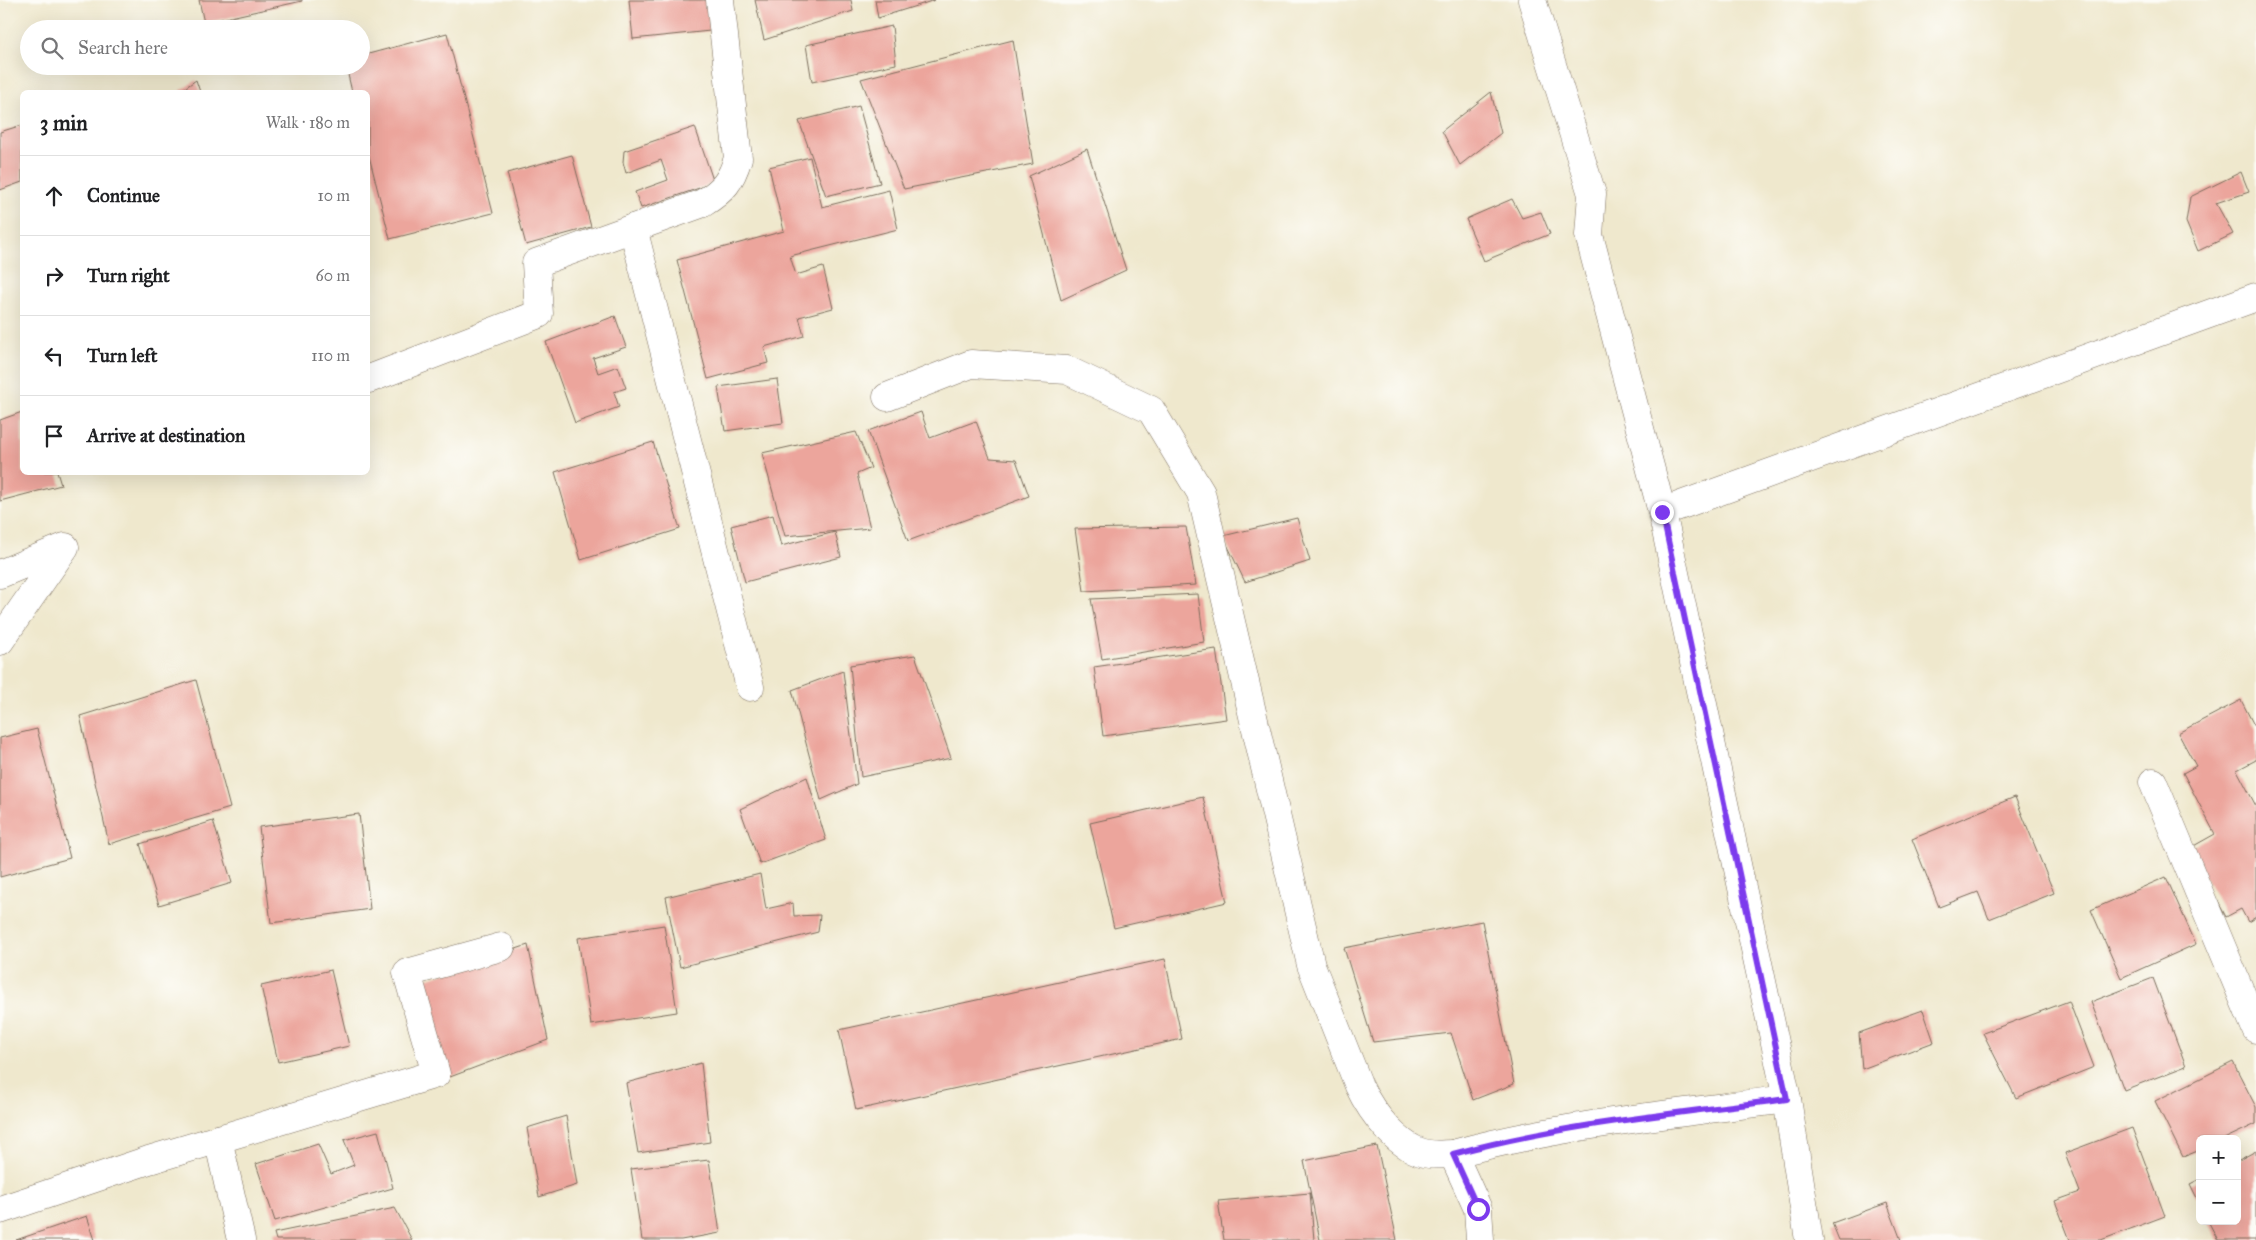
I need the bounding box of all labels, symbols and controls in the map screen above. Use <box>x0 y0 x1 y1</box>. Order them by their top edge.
search box <box>20 20 370 75</box>
icon: search <box>38 34 66 62</box>
text: Search here <box>78 36 168 59</box>
text: 3 min <box>40 110 88 136</box>
text: Walk · 180 m <box>266 113 350 132</box>
icon: ahead <box>40 182 68 210</box>
text: Continue <box>87 184 160 207</box>
text: 10 m <box>318 186 350 205</box>
icon: right <box>40 262 68 290</box>
text: Turn right <box>87 264 170 287</box>
text: 60 m <box>316 266 350 285</box>
icon: left <box>40 342 68 370</box>
text: Turn left <box>87 344 157 367</box>
text: 110 m <box>311 346 350 365</box>
icon: arrive <box>40 422 68 450</box>
text: Arrive at destination <box>87 424 245 447</box>
route end <box>1651 501 1674 524</box>
map controls <box>2196 1135 2241 1225</box>
button: + <box>2196 1135 2241 1180</box>
button: − <box>2196 1180 2241 1225</box>
route start <box>1467 1198 1490 1221</box>

